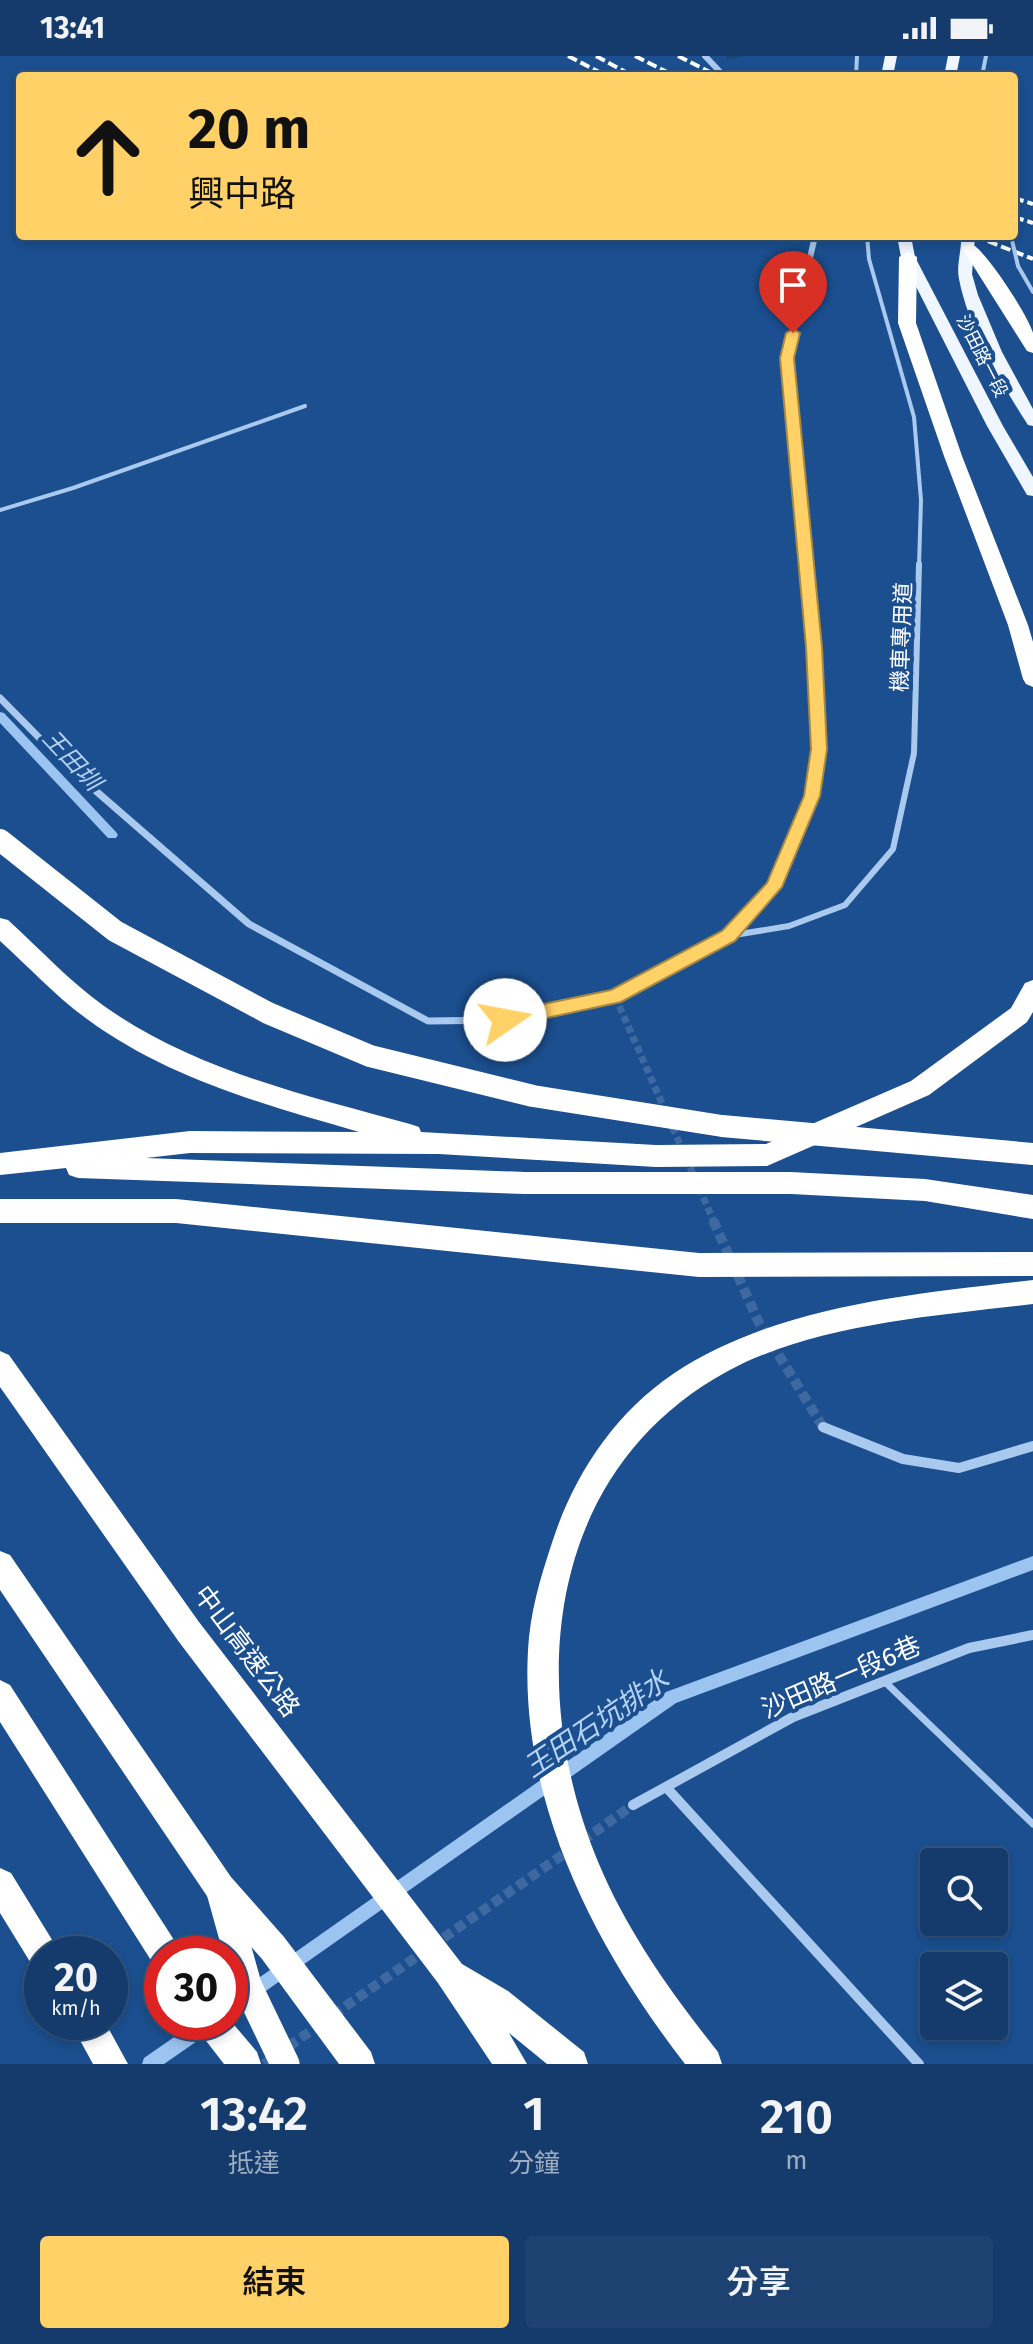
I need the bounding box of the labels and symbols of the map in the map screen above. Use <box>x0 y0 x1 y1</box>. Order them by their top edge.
pin <box>759 251 827 333</box>
street label: 沙田路一段 <box>952 311 1012 401</box>
street label: 機車專用道 <box>886 582 917 692</box>
water label: 王田圳 <box>37 724 109 798</box>
position arrow <box>463 978 547 1062</box>
street label: 中山高速公路 <box>187 1580 306 1723</box>
street label: 沙田路一段6巷 <box>757 1630 925 1725</box>
water label: 王田石坑排水 <box>517 1662 677 1784</box>
speed limit sign: 30 <box>144 1936 248 2040</box>

